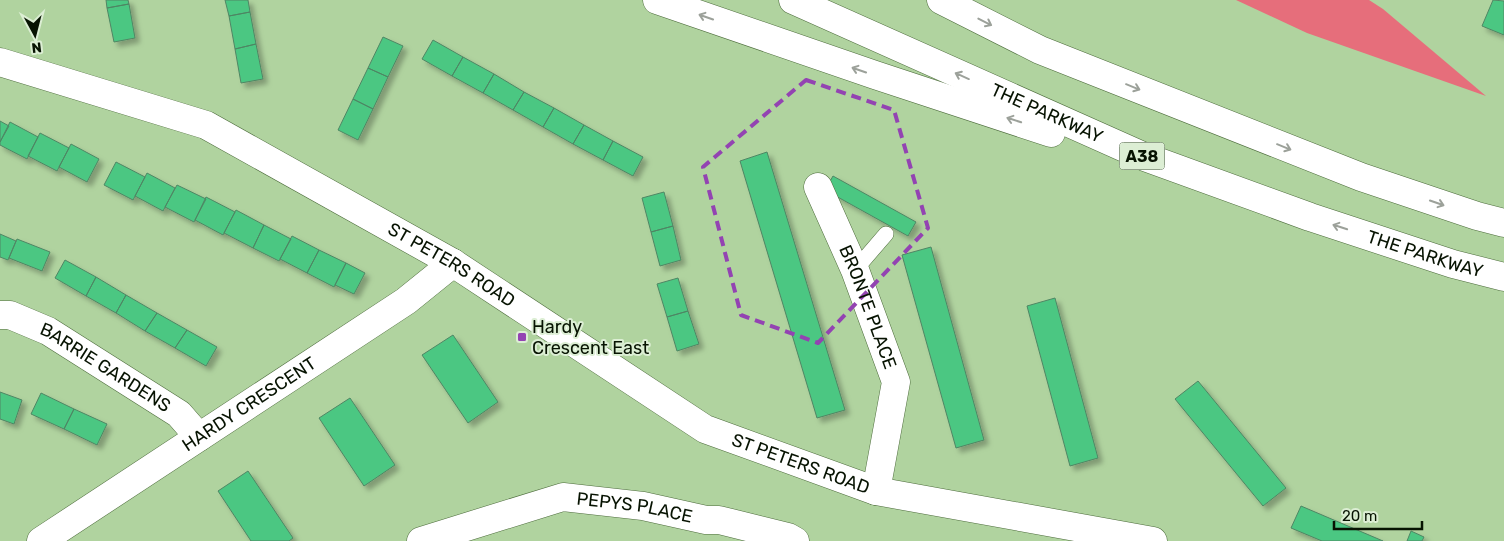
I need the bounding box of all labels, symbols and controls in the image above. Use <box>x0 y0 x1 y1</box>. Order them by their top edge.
north arrow <box>10 10 60 60</box>
one-way arrow <box>698 11 714 21</box>
one-way arrow <box>977 17 992 27</box>
text: N <box>30 38 43 56</box>
one-way arrow <box>851 64 867 74</box>
one-way arrow <box>955 71 970 80</box>
street label: THE PARKWAY <box>987 79 1107 148</box>
one-way arrow <box>1125 83 1141 92</box>
one-way arrow <box>1006 115 1022 124</box>
road number: A38 <box>1120 142 1164 170</box>
one-way arrow <box>1276 143 1292 152</box>
one-way arrow <box>1429 199 1444 208</box>
street label: ST PETERS ROAD <box>384 218 519 312</box>
one-way arrow <box>1333 222 1349 231</box>
street label: THE PARKWAY <box>1364 226 1486 282</box>
street label: BRONTE PLACE <box>834 242 901 372</box>
place label: Hardy Crescent East <box>532 316 649 359</box>
street label: BARRIE GARDENS <box>37 318 175 417</box>
marker: Hardy Crescent East <box>516 331 528 343</box>
street label: HARDY CRESCENT <box>178 352 320 456</box>
street label: ST PETERS ROAD <box>729 429 873 499</box>
street label: PEPYS PLACE <box>576 488 695 528</box>
scale bar <box>1334 498 1422 530</box>
text: 20 m <box>1342 507 1377 525</box>

